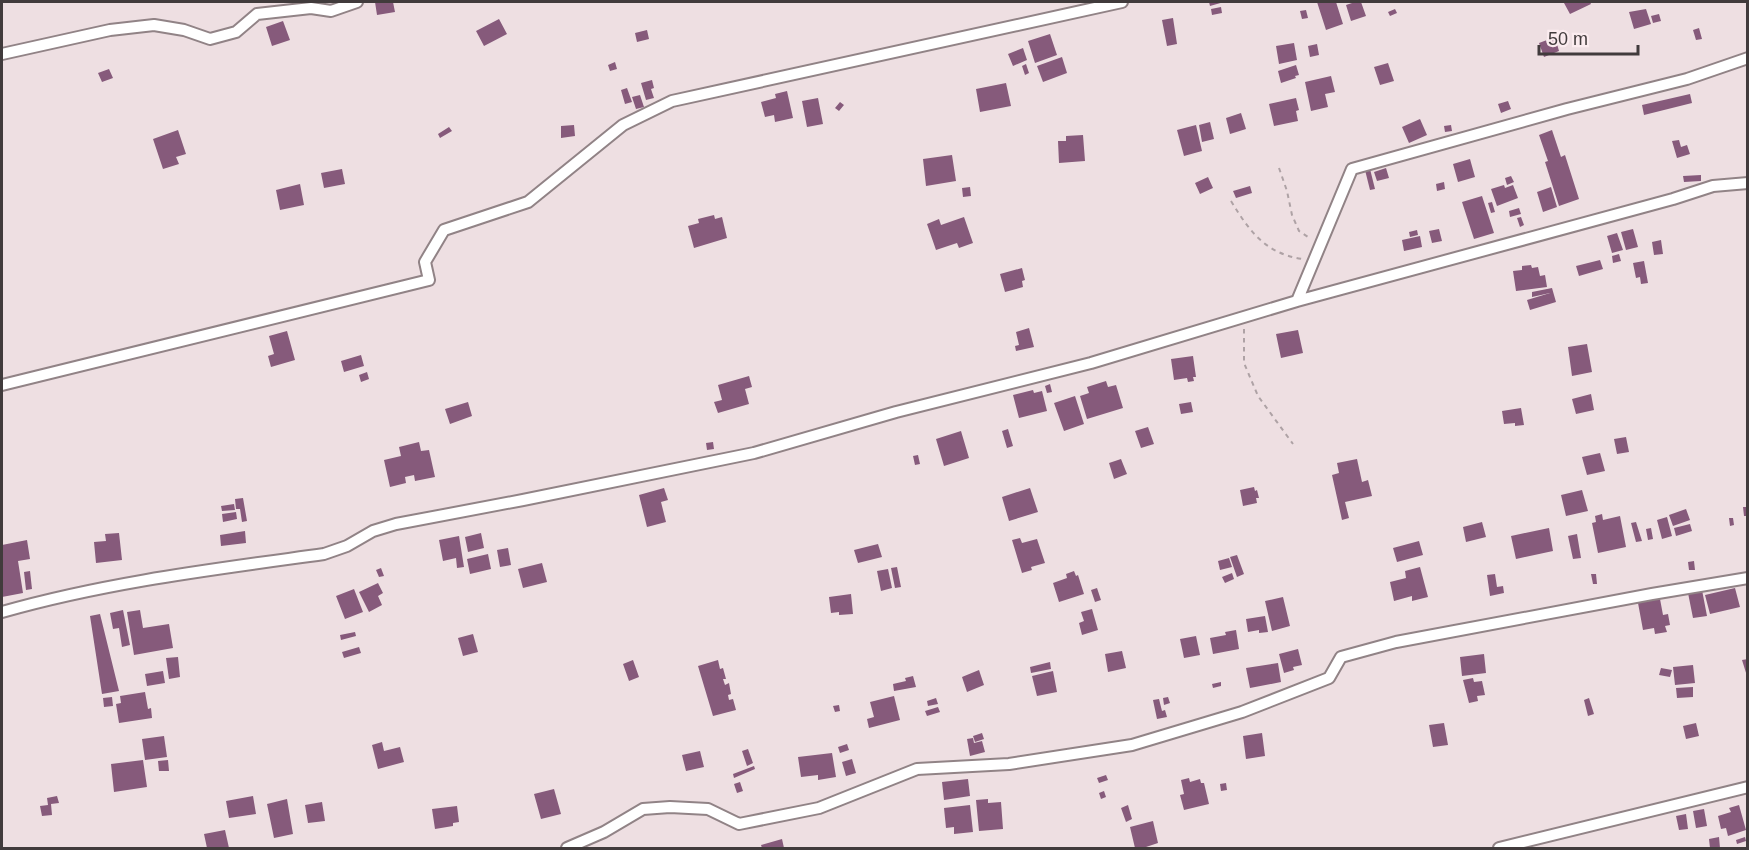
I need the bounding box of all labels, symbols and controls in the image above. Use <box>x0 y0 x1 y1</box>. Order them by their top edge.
scale bar <box>1539 18 1638 56</box>
text: 50 m <box>1548 29 1588 49</box>

